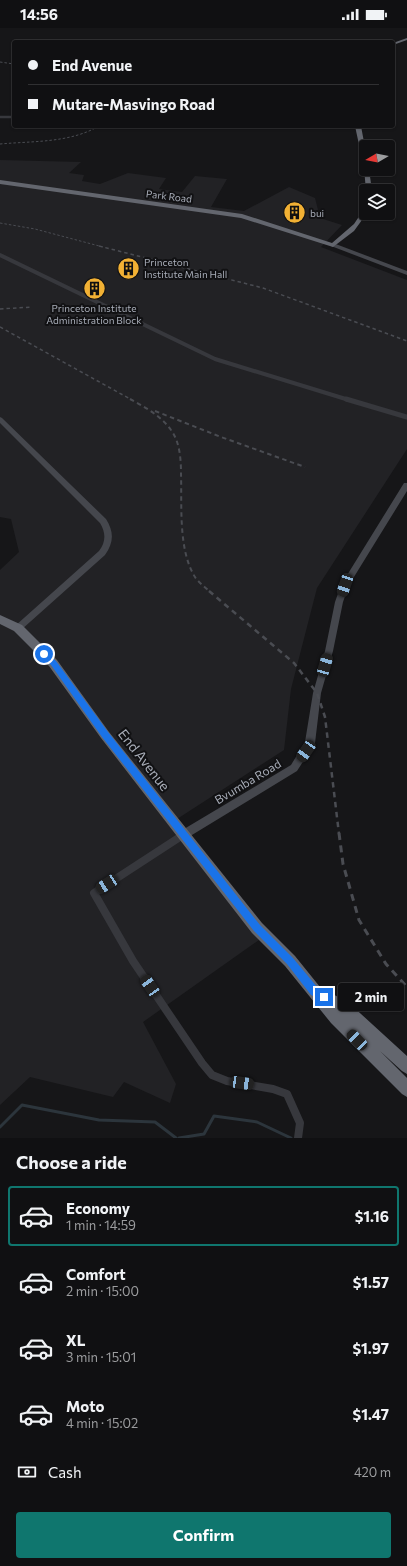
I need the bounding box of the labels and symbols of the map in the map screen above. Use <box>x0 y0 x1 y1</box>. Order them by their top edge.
north arrow <box>359 140 395 176</box>
street label: Park Road <box>145 187 193 205</box>
building icon: bui <box>281 200 307 226</box>
place label: bui <box>310 207 324 219</box>
building icon: Princeton Institute Main Hall <box>116 255 142 281</box>
place label: Princeton Institute Main Hall <box>144 256 227 280</box>
building icon: Princeton Institute Administration Block <box>81 275 107 301</box>
place label: Princeton Institute Administration Block <box>46 302 142 326</box>
car <box>335 572 355 598</box>
route start <box>35 645 53 663</box>
car <box>316 652 334 678</box>
street label: End Avenue <box>115 725 174 794</box>
car <box>294 738 318 764</box>
street label: Bvumba Road <box>212 756 283 806</box>
car <box>94 872 120 896</box>
car <box>138 973 162 999</box>
callout: 2 min <box>338 983 404 1011</box>
route end <box>315 988 333 1006</box>
car <box>344 1027 370 1053</box>
car <box>229 1075 255 1091</box>

